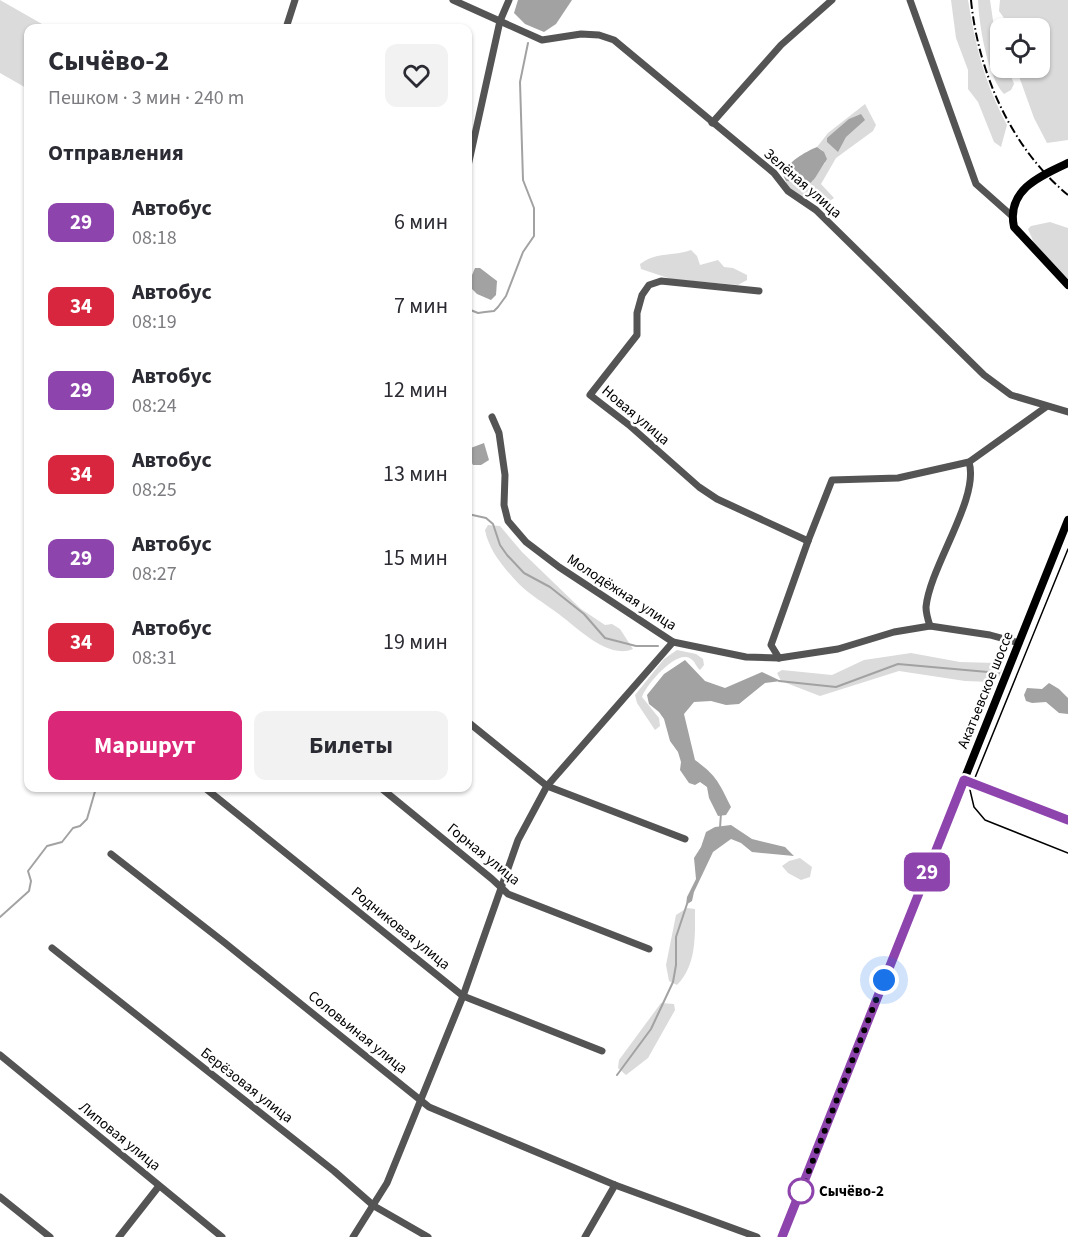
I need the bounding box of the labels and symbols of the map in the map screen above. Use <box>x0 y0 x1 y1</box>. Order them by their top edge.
street label: Зелёная улица <box>759 144 846 223</box>
street label: Новая улица <box>597 381 674 450</box>
street label: Молодёжная улица <box>563 549 681 636</box>
street label: Акатьевское шоссе <box>952 629 1019 752</box>
street label: Горная улица <box>443 818 525 890</box>
line badge: 29 <box>900 852 954 892</box>
street label: Родниковая улица <box>347 882 455 975</box>
your location <box>869 965 899 995</box>
street label: Соловьиная улица <box>304 986 412 1079</box>
street label: Берёзовая улица <box>196 1043 297 1128</box>
street label: Липовая улица <box>74 1097 165 1176</box>
marker: Сычёво-2 <box>788 1178 814 1204</box>
place label: Сычёво-2 <box>819 1181 884 1202</box>

